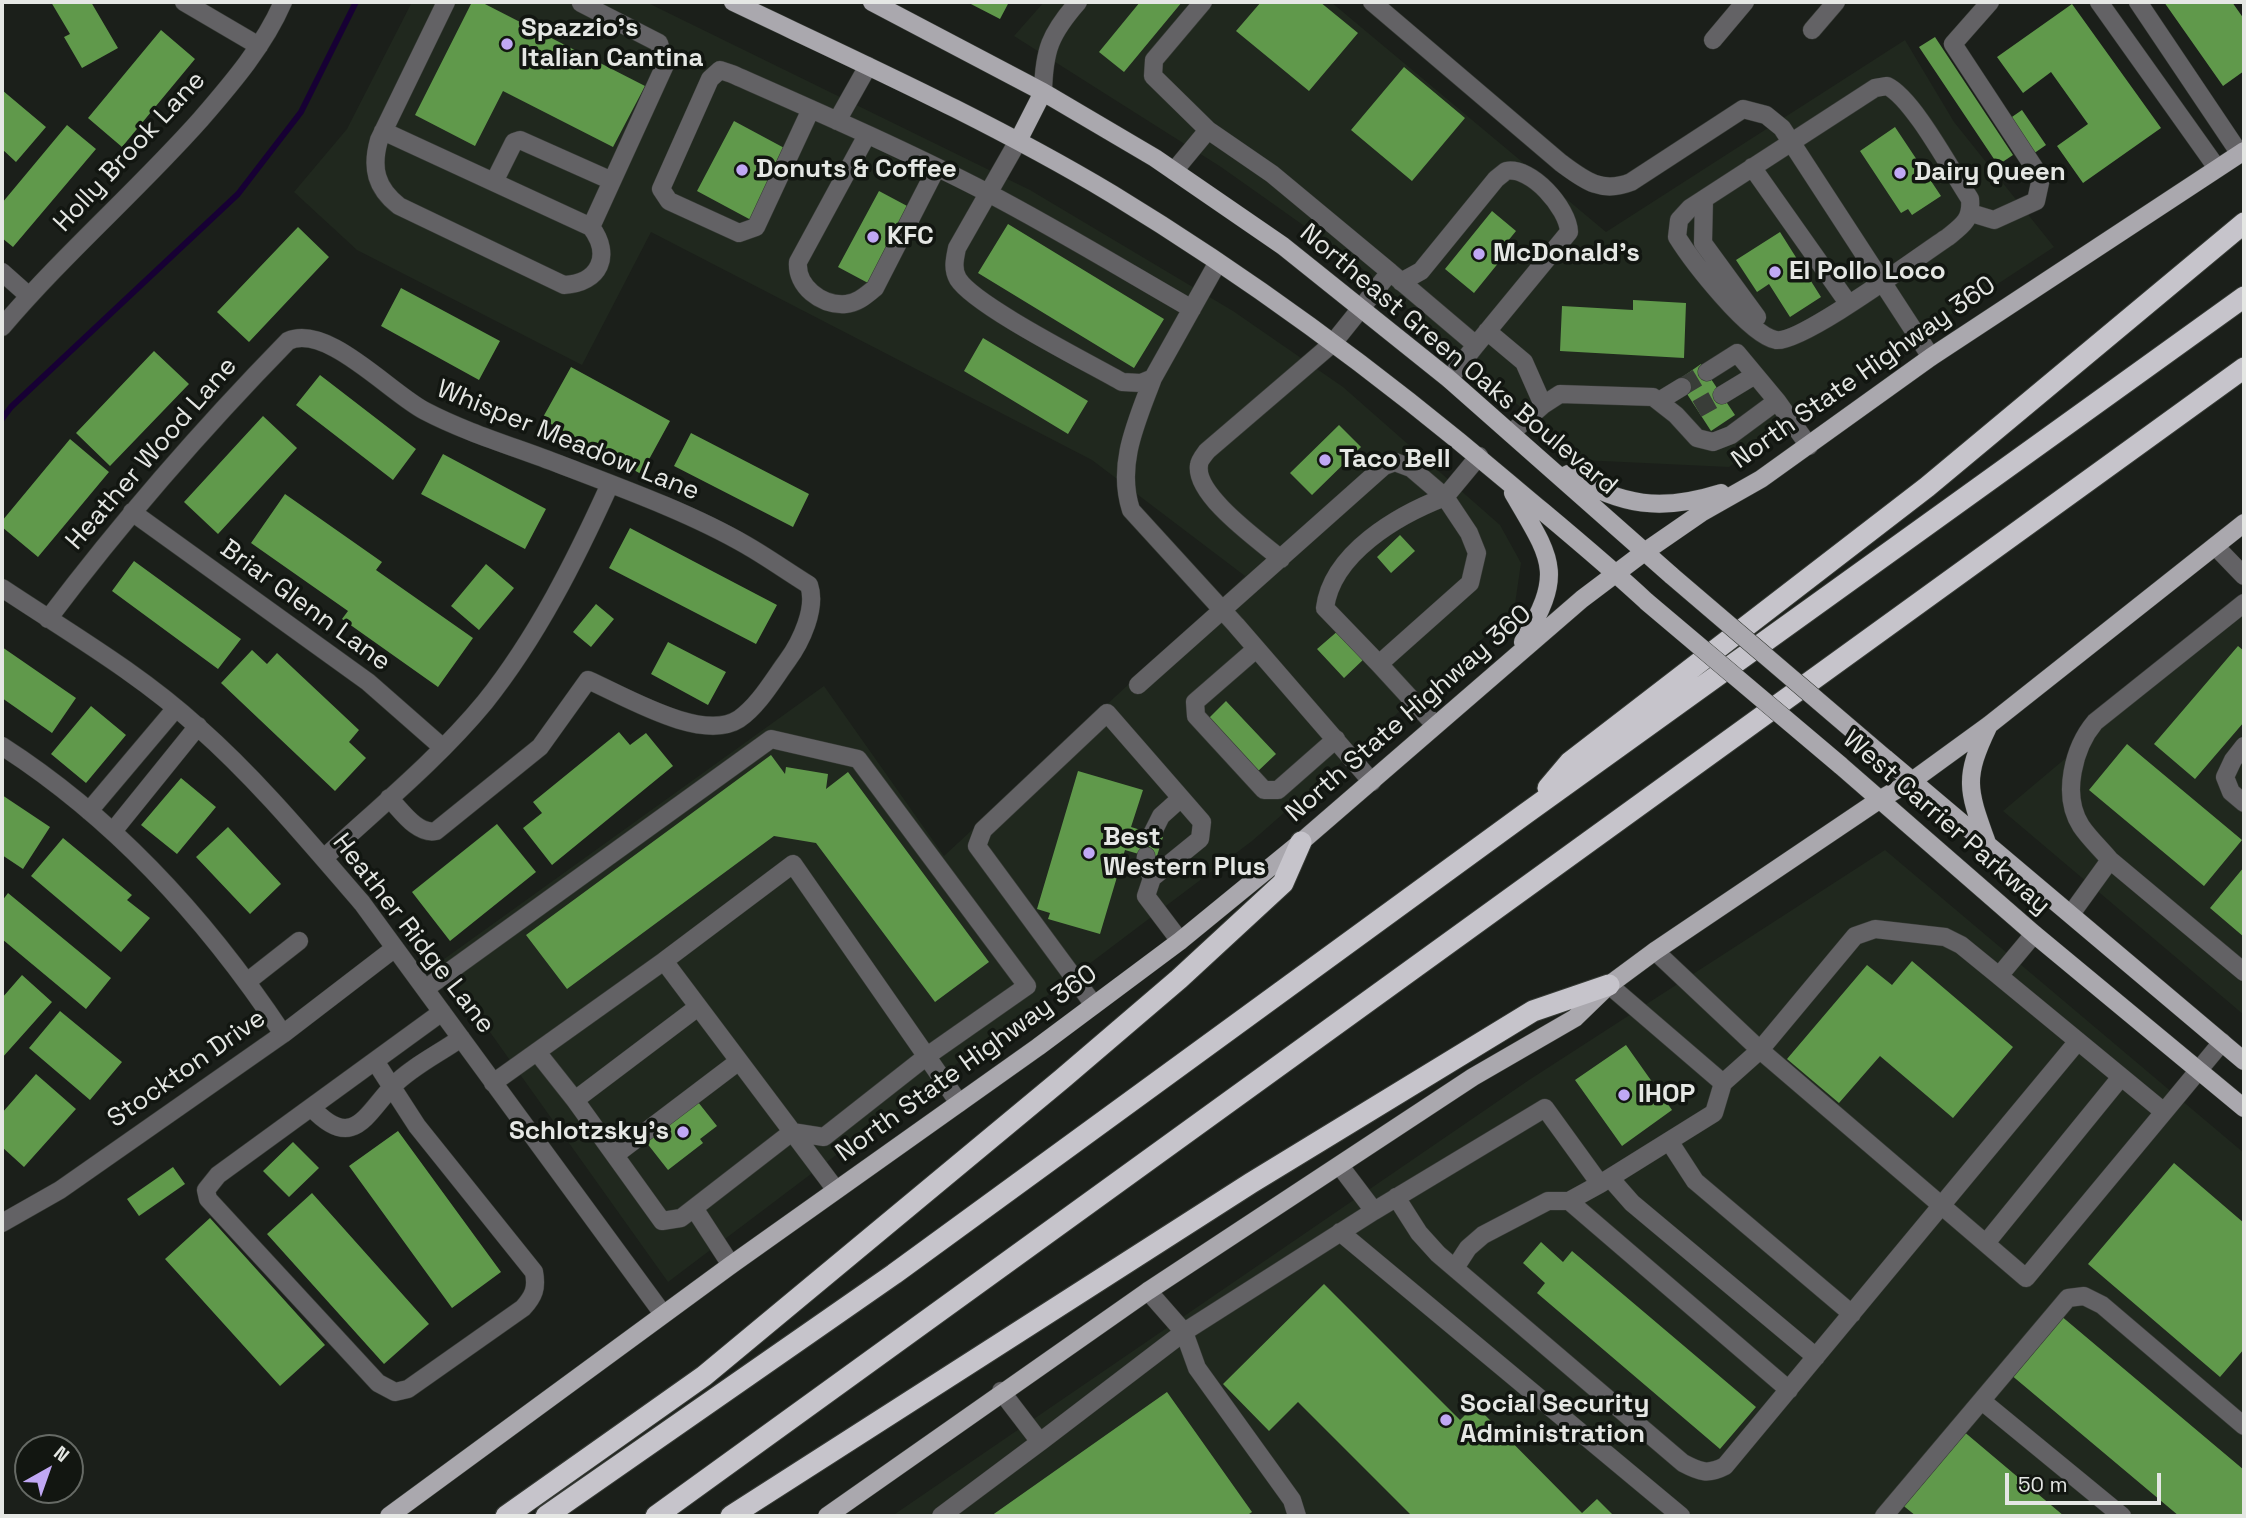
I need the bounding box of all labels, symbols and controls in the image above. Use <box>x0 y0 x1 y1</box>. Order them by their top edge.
place label: Spazzio's Italian Cantina <box>521 13 703 74</box>
marker: Spazzio's Italian Cantina <box>499 36 515 52</box>
street label: Holly Brook Lane <box>48 65 212 239</box>
place label: Donuts & Coffee <box>756 154 957 186</box>
place label: Dairy Queen <box>1914 157 2066 189</box>
marker: Donuts & Coffee <box>734 162 750 178</box>
marker: Dairy Queen <box>1892 165 1908 181</box>
street label: Northeast Green Oaks Boulevard <box>1293 218 1623 502</box>
place label: KFC <box>887 221 934 253</box>
marker: KFC <box>865 229 881 245</box>
place label: McDonald's <box>1493 238 1640 270</box>
marker: McDonald's <box>1471 246 1487 262</box>
place label: El Pollo Loco <box>1789 256 1946 288</box>
marker: El Pollo Loco <box>1767 264 1783 280</box>
street label: North State Highway 360 <box>1726 270 2002 476</box>
street label: Heather Wood Lane <box>60 351 244 557</box>
street label: Whisper Meadow Lane <box>432 374 704 508</box>
place label: Taco Bell <box>1339 444 1451 476</box>
marker: Taco Bell <box>1317 452 1333 468</box>
street label: Briar Glenn Lane <box>214 534 396 678</box>
street label: North State Highway 360 <box>1280 599 1538 829</box>
street label: West Carrier Parkway <box>1836 724 2056 922</box>
place label: Best Western Plus <box>1103 822 1266 884</box>
street label: Heather Ridge Lane <box>325 828 501 1040</box>
marker: Best Western Plus <box>1081 845 1097 861</box>
street label: North State Highway 360 <box>830 959 1104 1169</box>
street label: Stockton Drive <box>102 1003 272 1135</box>
place label: IHOP <box>1638 1079 1695 1111</box>
marker: IHOP <box>1616 1087 1632 1103</box>
place label: Schlotzsky's <box>509 1116 669 1148</box>
marker: Schlotzsky's <box>675 1124 691 1140</box>
place label: Social Security Administration <box>1460 1389 1649 1450</box>
marker: Social Security Administration <box>1438 1412 1454 1428</box>
north arrow <box>14 1434 84 1504</box>
text: N <box>49 1440 74 1468</box>
scale bar <box>2008 1458 2164 1502</box>
text: 50 m <box>2018 1471 2068 1498</box>

